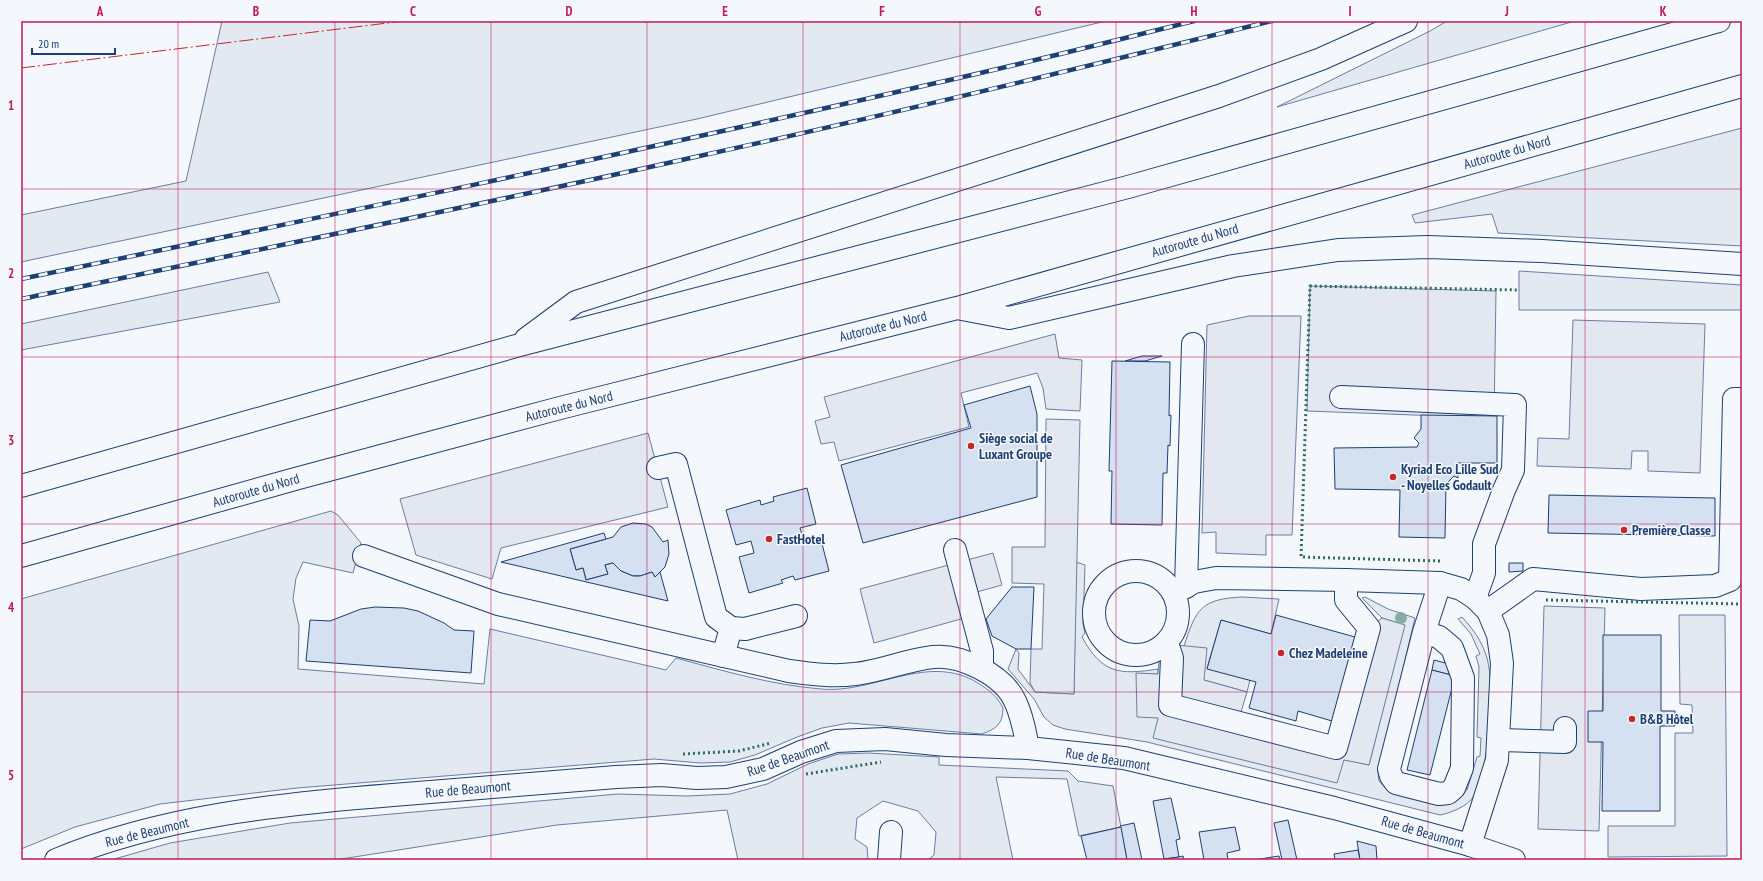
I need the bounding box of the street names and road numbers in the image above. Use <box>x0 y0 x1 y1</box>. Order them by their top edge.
street label: Autoroute du Nord <box>1461 131 1553 173</box>
street label: Autoroute du Nord <box>1149 219 1241 261</box>
street label: Autoroute du Nord <box>837 306 929 346</box>
street label: Autoroute du Nord <box>523 386 615 426</box>
street label: Autoroute du Nord <box>210 469 302 511</box>
street label: Rue de Beaumont <box>745 736 832 780</box>
street label: Rue de Beaumont <box>1064 743 1152 775</box>
street label: Rue de Beaumont <box>425 776 512 802</box>
street label: Rue de Beaumont <box>1379 812 1467 852</box>
street label: Rue de Beaumont <box>103 813 191 851</box>

